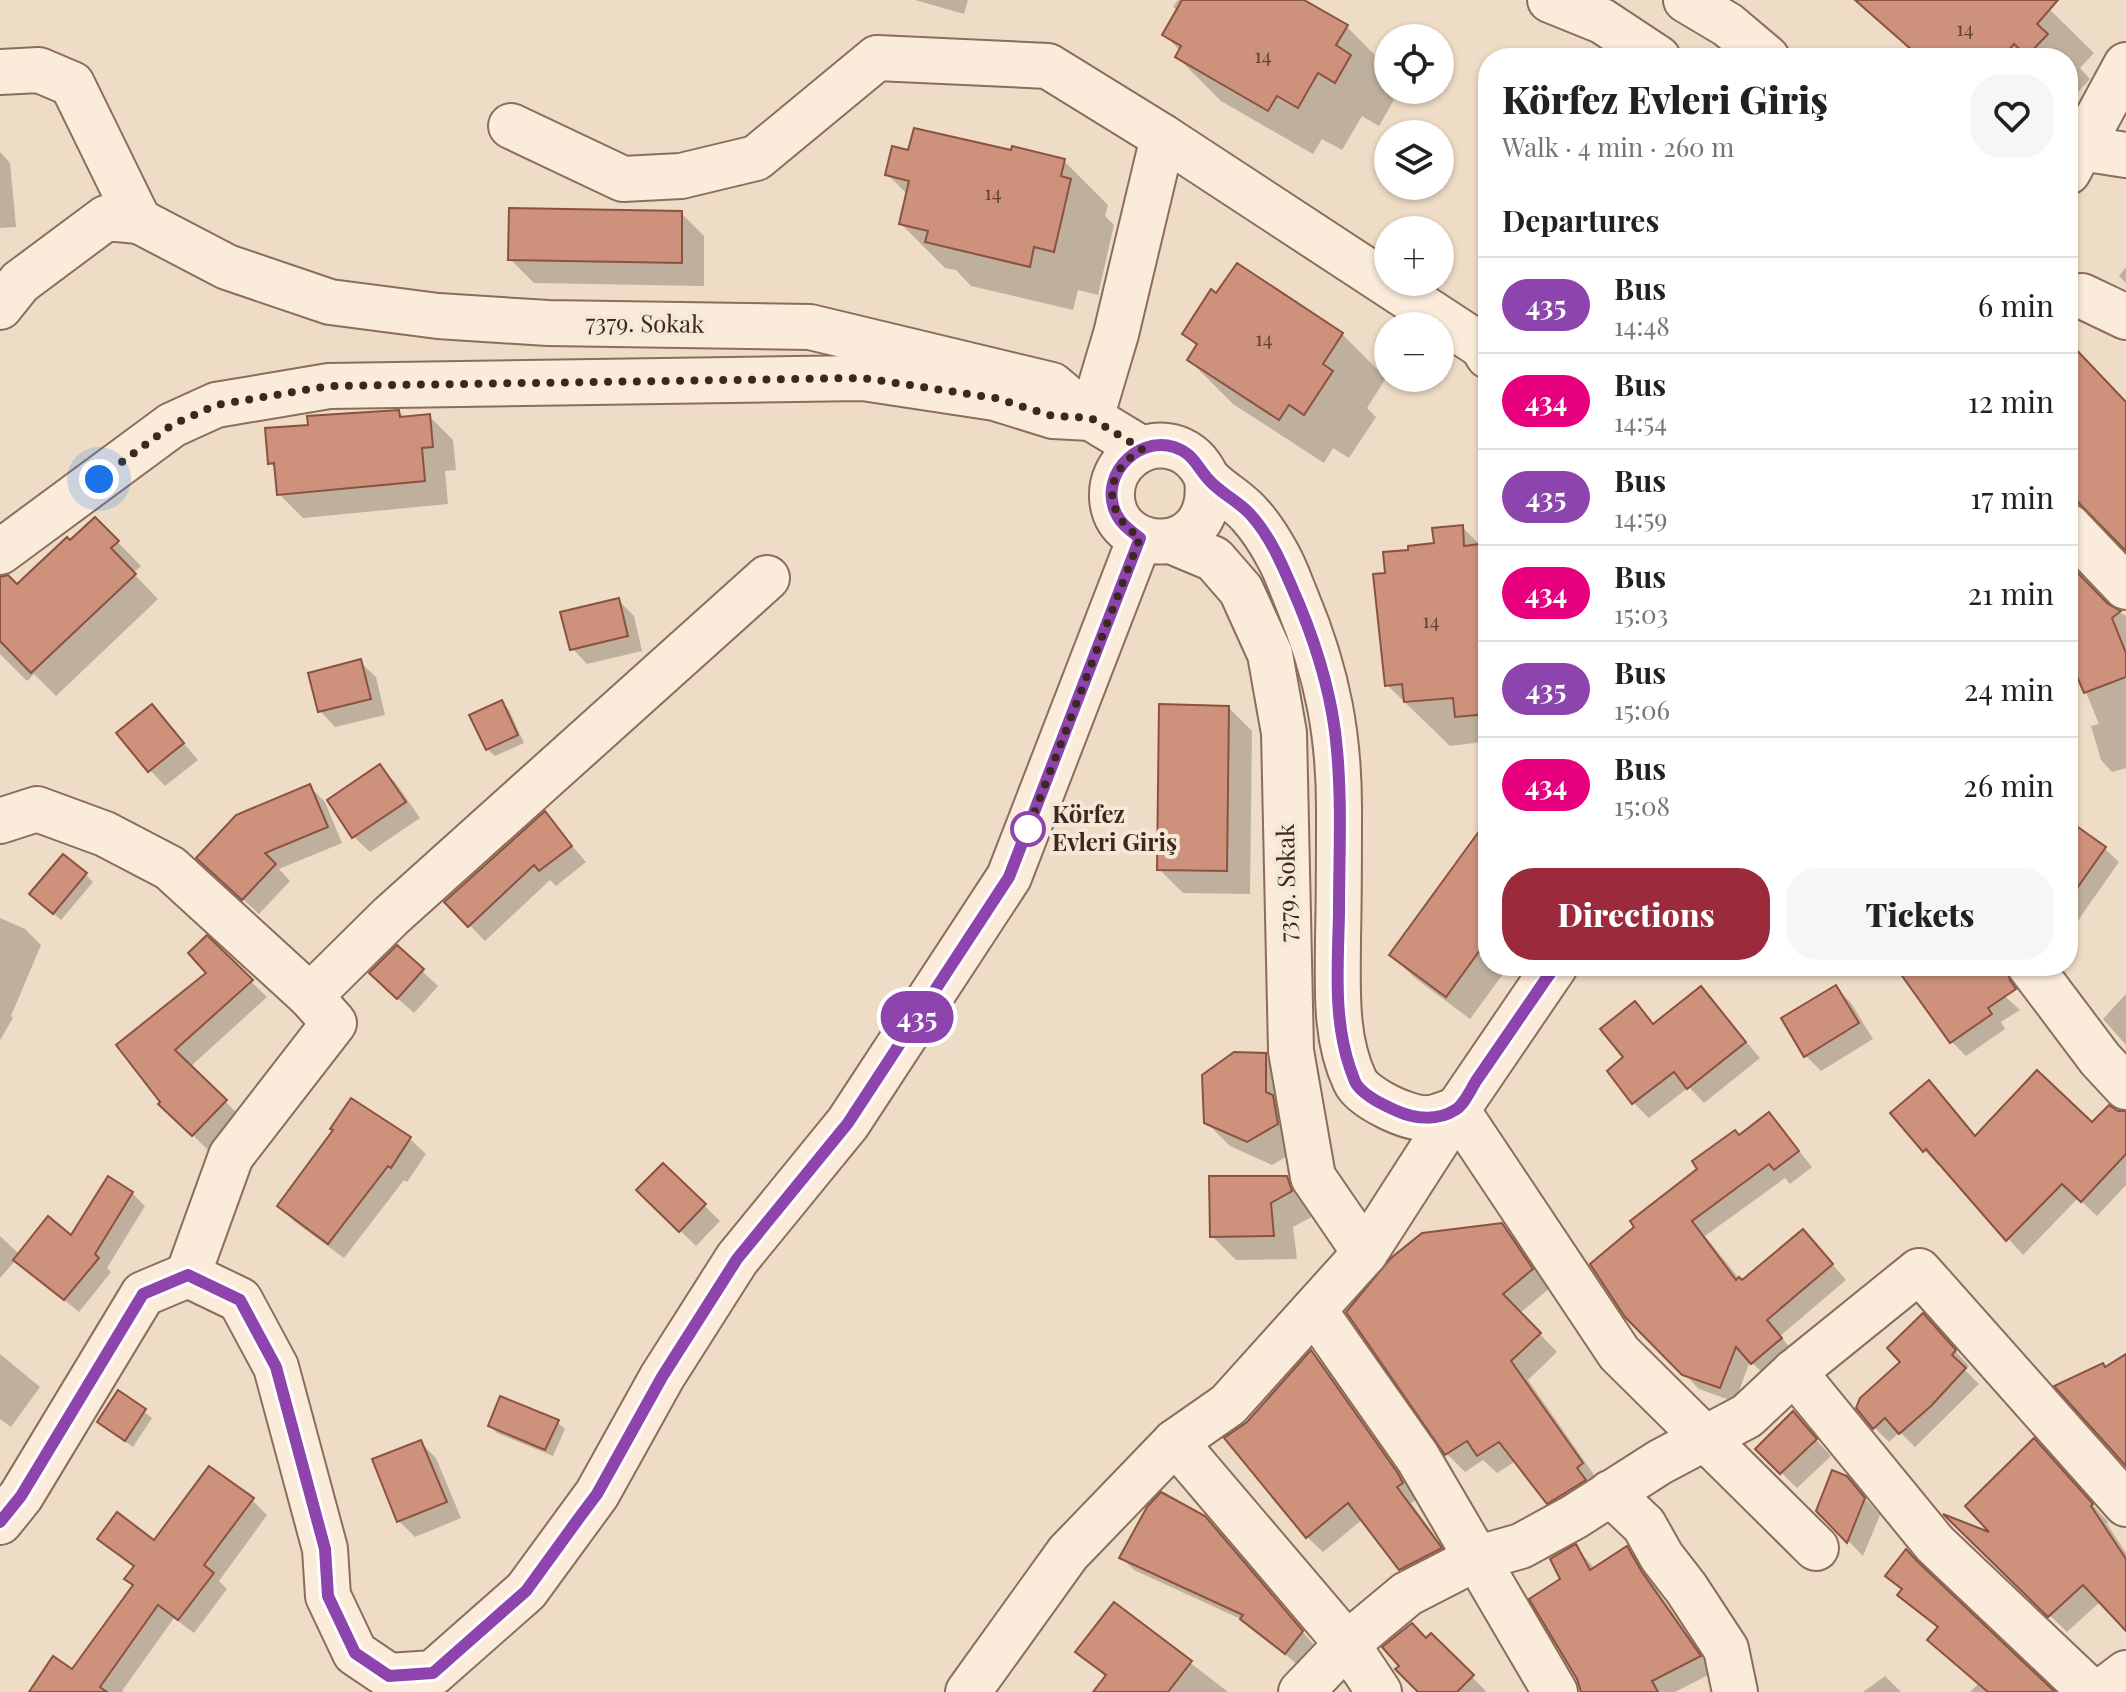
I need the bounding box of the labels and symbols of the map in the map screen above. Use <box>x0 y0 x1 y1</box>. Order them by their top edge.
house number: 14 <box>1956 14 1974 41</box>
house number: 14 <box>1254 41 1272 68</box>
house number: 14 <box>984 178 1002 205</box>
street label: 7379. Sokak <box>585 305 705 339</box>
house number: 14 <box>1255 324 1273 351</box>
your location <box>79 459 119 499</box>
house number: 14 <box>1422 606 1440 633</box>
place label: Körfez Evleri Giriş <box>1052 797 1177 857</box>
marker: Körfez Evleri Giriş <box>1011 812 1045 846</box>
street label: 7379. Sokak <box>1268 823 1302 943</box>
line badge: 435 <box>871 991 963 1043</box>

